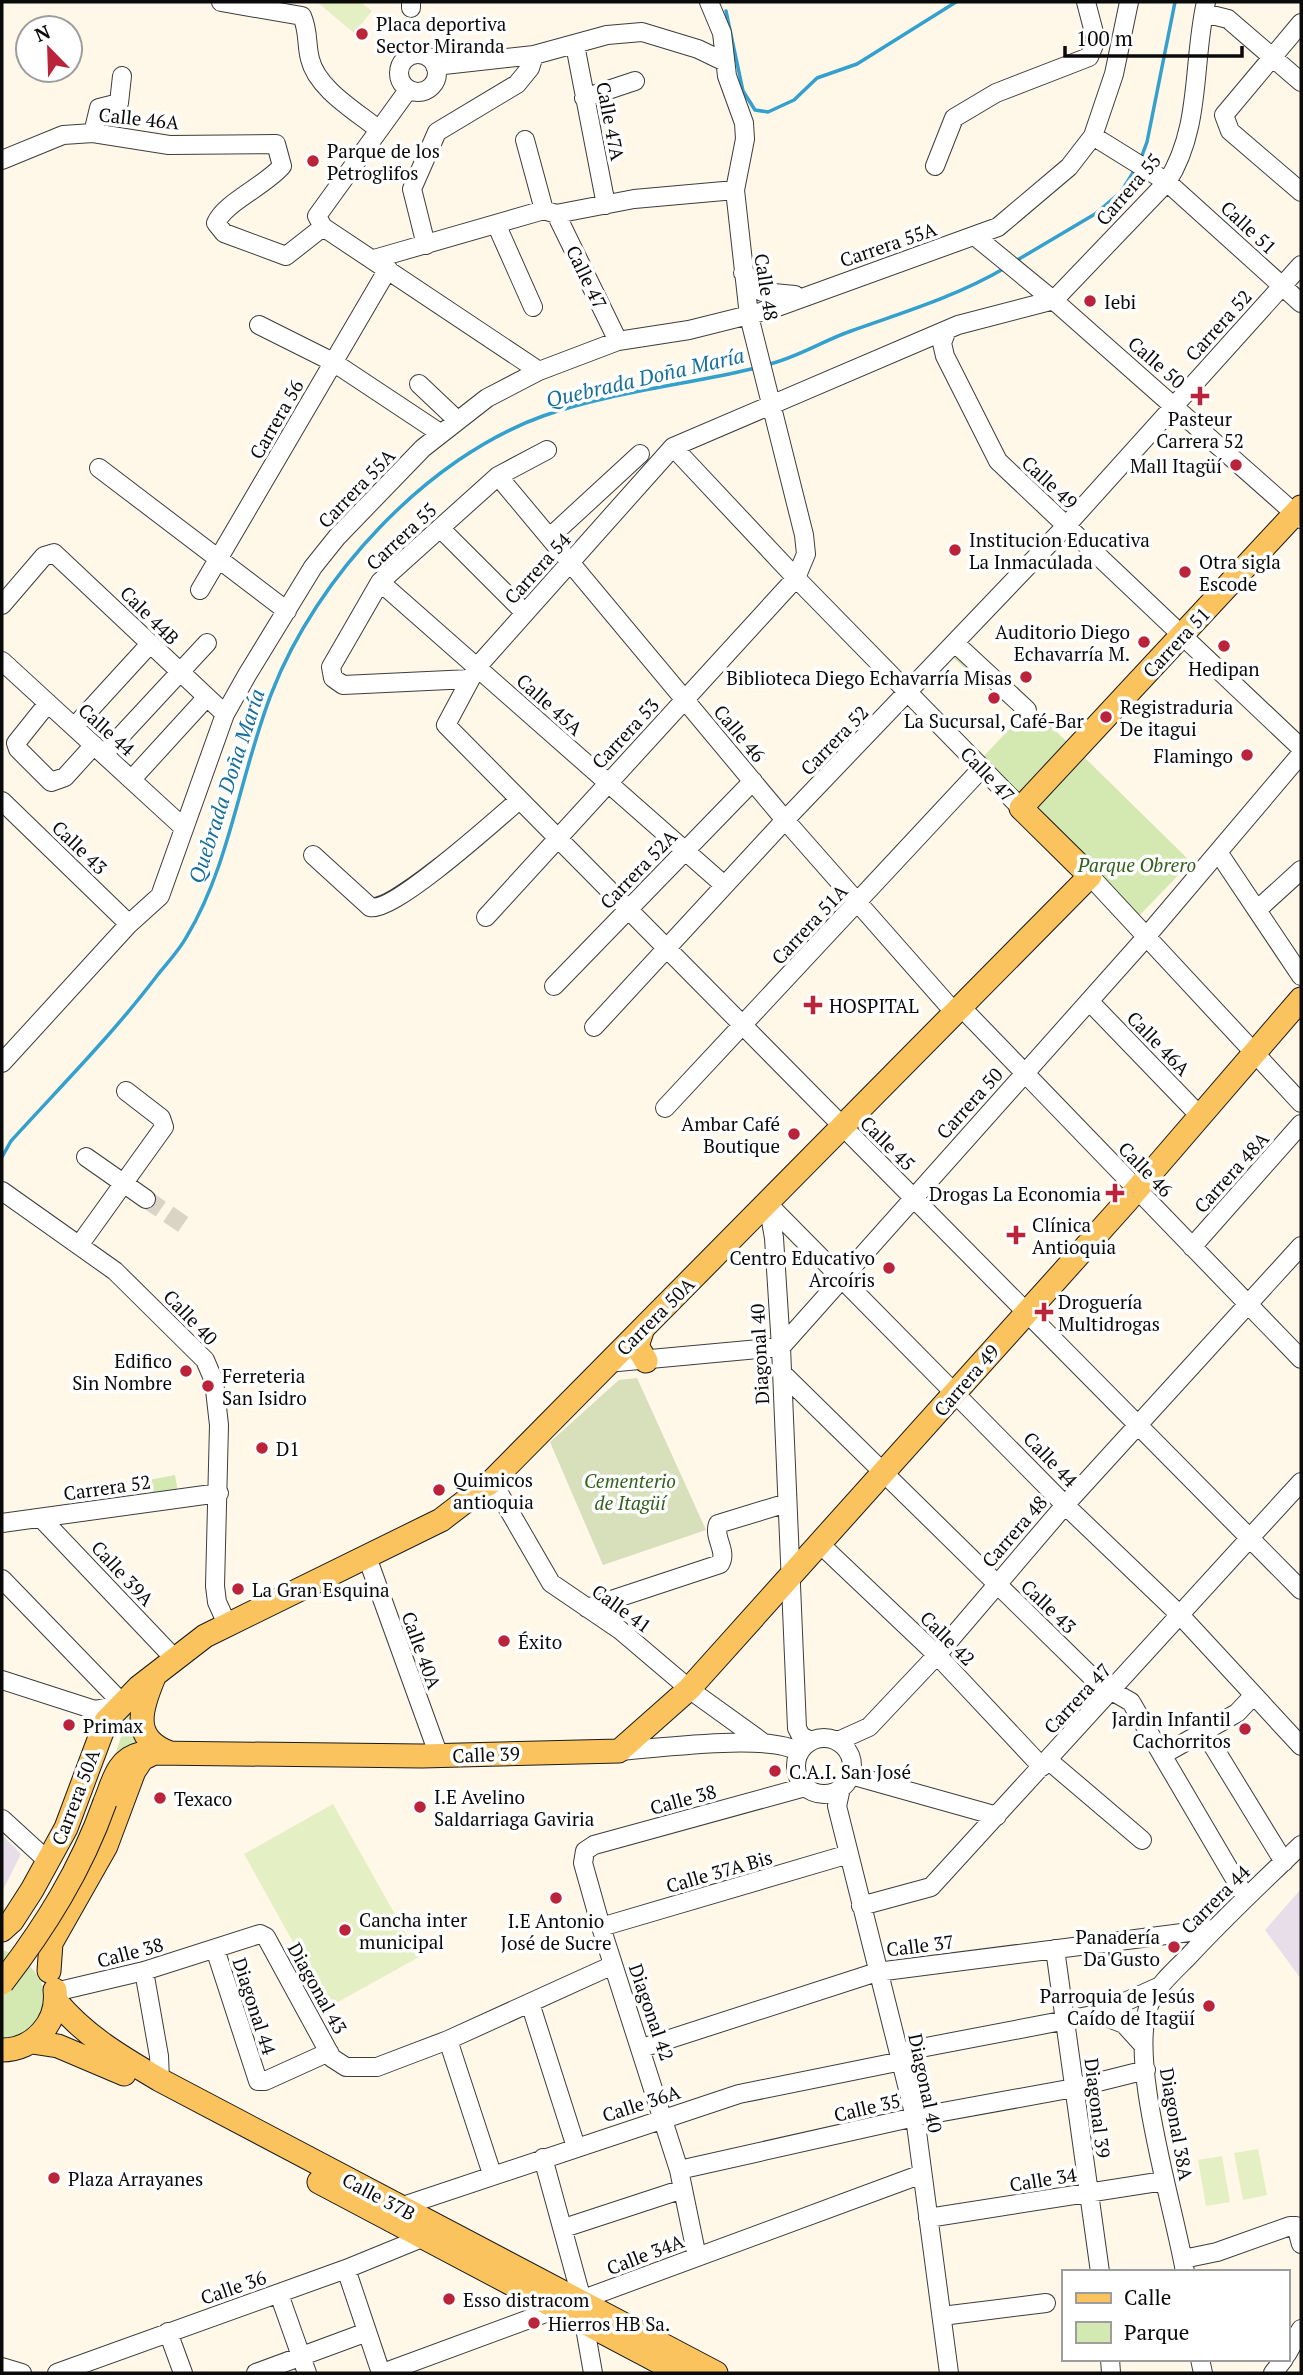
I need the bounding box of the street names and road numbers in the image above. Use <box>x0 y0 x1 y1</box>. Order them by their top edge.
street label: Calle 47A <box>591 80 631 162</box>
street label: Calle 46A <box>98 101 180 135</box>
street label: Carrera 55 <box>1090 148 1166 230</box>
street label: Calle 51 <box>1216 195 1282 259</box>
street label: Carrera 55A <box>836 216 940 272</box>
street label: Calle 47 <box>561 241 613 313</box>
street label: Calle 48 <box>749 252 785 322</box>
street label: Carrera 52 <box>1179 284 1257 366</box>
street label: Calle 50 <box>1123 330 1191 394</box>
street label: Carrera 56 <box>243 375 309 463</box>
street label: Carrera 55A <box>312 443 400 533</box>
street label: Calle 49 <box>1017 450 1083 514</box>
street label: Carrera 55 <box>360 497 442 575</box>
street label: Carrera 54 <box>498 526 576 609</box>
street label: Cale 44B <box>115 580 185 650</box>
street label: Carrera 51 <box>1137 601 1215 683</box>
street label: Calle 45A <box>512 668 588 740</box>
street label: Carrera 53 <box>586 692 664 774</box>
street label: Calle 44 <box>73 697 141 762</box>
street label: Calle 46 <box>709 699 771 767</box>
street label: Carrera 52 <box>795 700 873 780</box>
street label: Calle 47 <box>955 741 1021 807</box>
street label: Calle 43 <box>47 814 113 880</box>
street label: Carrera 52A <box>594 824 682 914</box>
street label: Carrera 51A <box>766 879 852 969</box>
street label: Calle 46A <box>1122 1005 1196 1081</box>
street label: Carrera 50 <box>930 1062 1008 1144</box>
street label: Calle 45 <box>855 1110 921 1176</box>
street label: Carrera 48A <box>1188 1126 1274 1218</box>
street label: Calle 46 <box>1113 1136 1179 1202</box>
street label: Carrera 50A <box>611 1272 699 1360</box>
street label: Calle 40 <box>158 1284 224 1350</box>
street label: Diagonal 40 <box>744 1303 774 1405</box>
street label: Carrera 49 <box>928 1339 1004 1421</box>
street label: Calle 44 <box>1018 1426 1084 1493</box>
street label: Carrera 52 <box>62 1469 152 1505</box>
street label: Carrera 48 <box>976 1490 1052 1572</box>
street label: Calle 39A <box>86 1535 160 1611</box>
street label: Calle 43 <box>1016 1573 1082 1639</box>
street label: Calle 41 <box>587 1578 657 1638</box>
street label: Calle 42 <box>915 1605 981 1671</box>
street label: Calle 40A <box>396 1608 448 1692</box>
street label: Carrera 47 <box>1038 1657 1116 1739</box>
street label: Calle 39 <box>452 1740 520 1768</box>
street label: Carrera 50A <box>45 1745 105 1849</box>
street label: Calle 38 <box>647 1778 719 1820</box>
street label: Calle 37A Bis <box>663 1844 775 1898</box>
street label: Carrera 44 <box>1175 1859 1255 1939</box>
street label: Calle 37 <box>885 1928 955 1962</box>
street label: Calle 38 <box>94 1931 166 1973</box>
street label: Diagonal 43 <box>283 1938 353 2038</box>
street label: Diagonal 44 <box>228 1954 283 2059</box>
street label: Diagonal 42 <box>624 1960 680 2064</box>
street label: Diagonal 40 <box>903 2031 949 2135</box>
street label: Diagonal 39 <box>1079 2056 1117 2160</box>
street label: Diagonal 38A <box>1155 2066 1199 2182</box>
street label: Calle 36A <box>599 2079 683 2127</box>
street label: Calle 35 <box>831 2087 903 2127</box>
street label: Calle 34 <box>1008 2161 1079 2197</box>
street label: Calle 37B <box>338 2166 420 2226</box>
street label: Calle 34A <box>603 2228 687 2280</box>
street label: Calle 36 <box>197 2264 269 2310</box>

